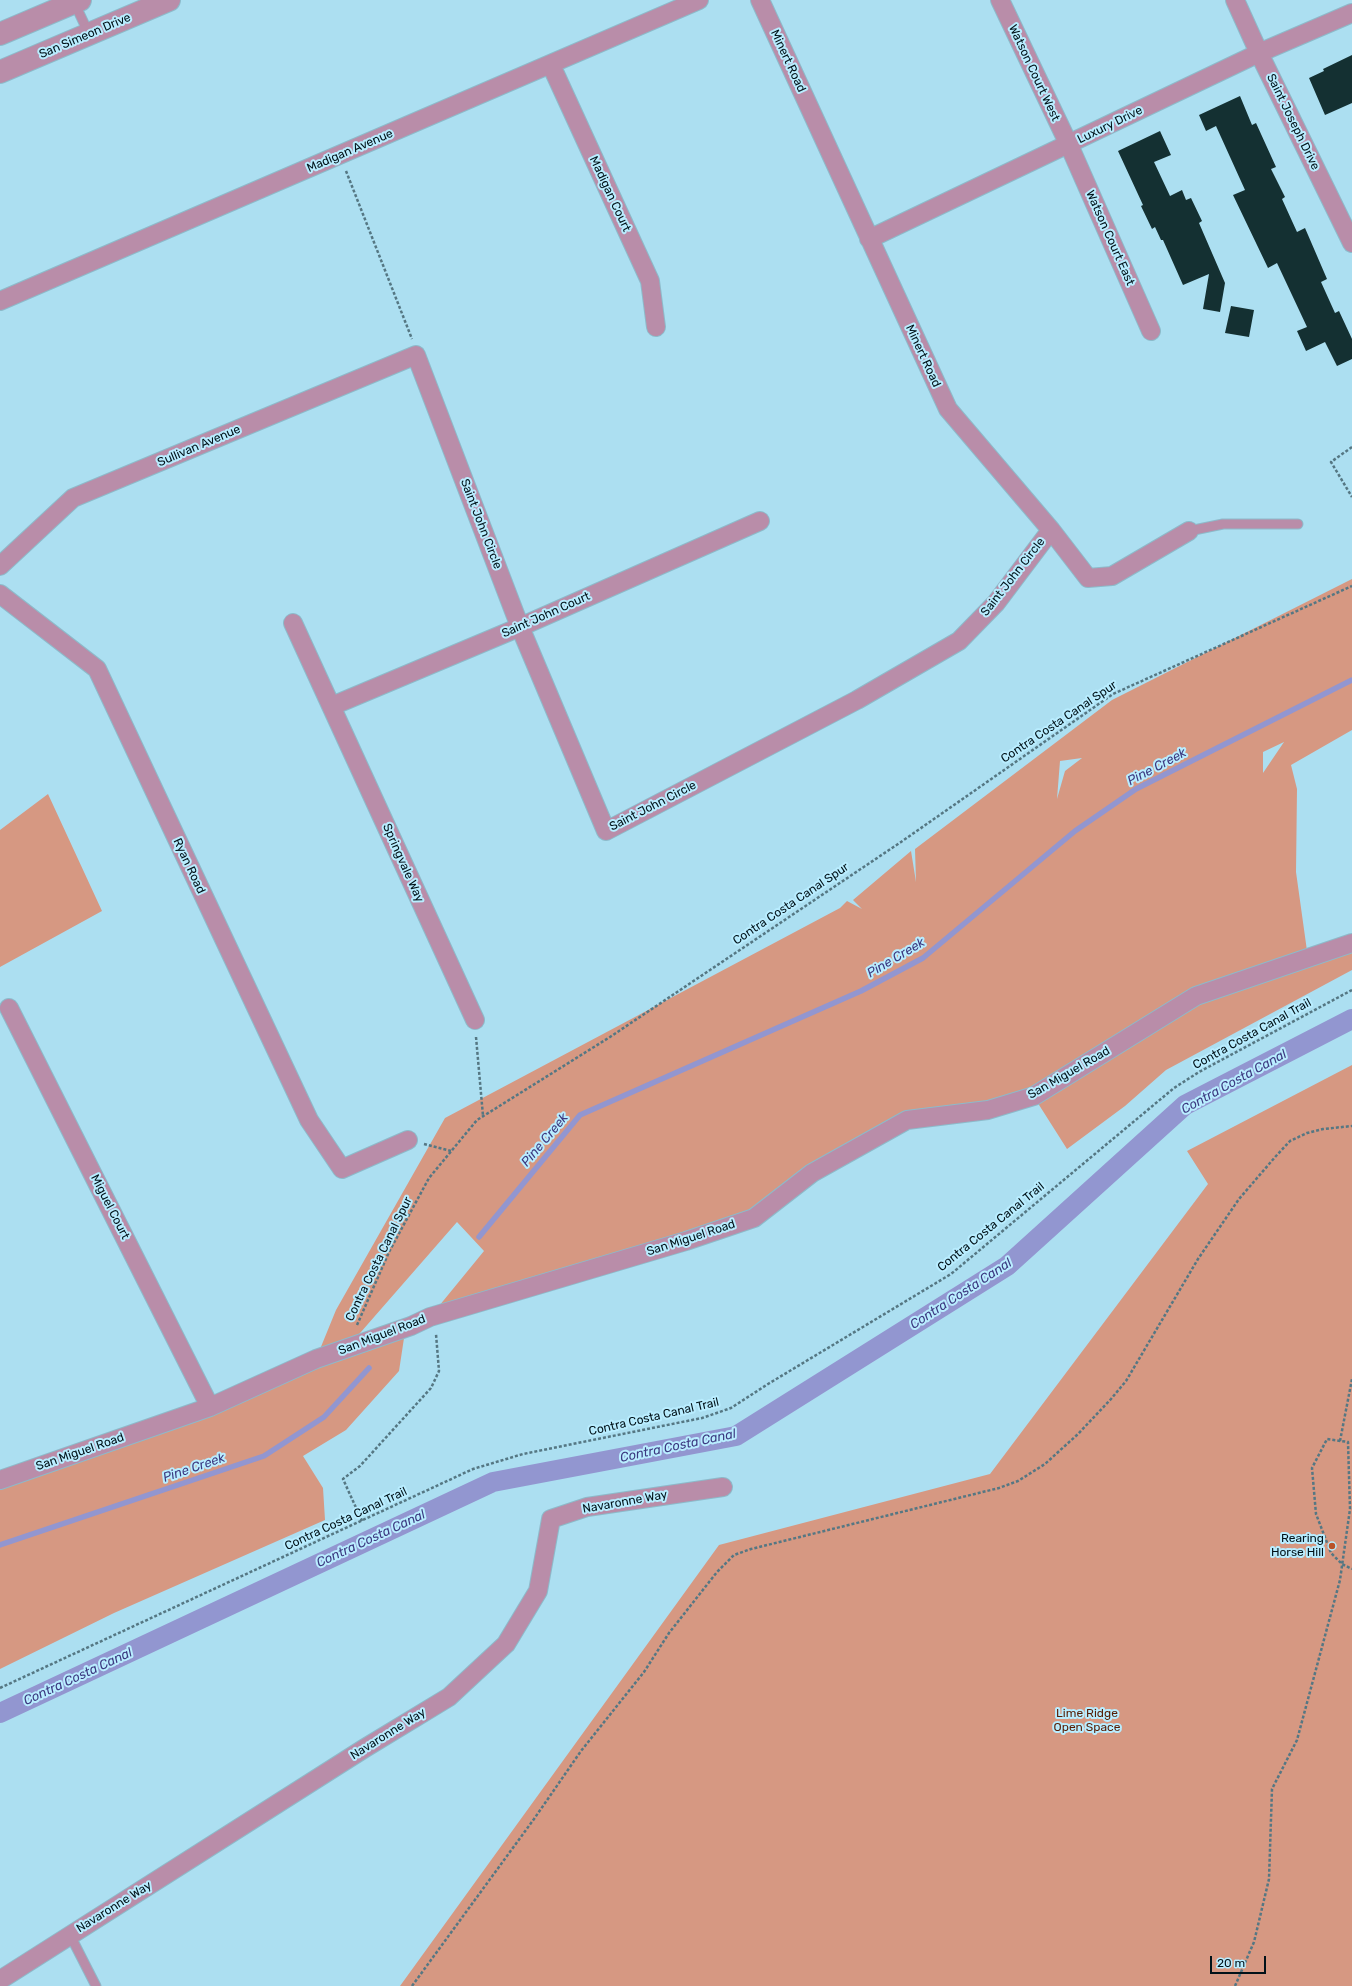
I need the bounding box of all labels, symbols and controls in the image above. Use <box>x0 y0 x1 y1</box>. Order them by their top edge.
street label: San Simeon Drive <box>37 10 133 62</box>
street label: Watson Court West <box>1005 22 1063 124</box>
street label: Minert Road <box>767 28 809 94</box>
street label: Saint Joseph Drive <box>1263 71 1323 173</box>
street label: Luxury Drive <box>1075 103 1145 147</box>
street label: Madigan Avenue <box>305 126 395 176</box>
street label: Madigan Court <box>586 154 634 234</box>
street label: Watson Court East <box>1083 188 1137 288</box>
street label: Minert Road <box>902 323 944 389</box>
street label: Sullivan Avenue <box>155 422 243 470</box>
street label: Saint John Circle <box>457 477 505 571</box>
street label: Saint John Circle <box>978 535 1048 619</box>
street label: Saint John Court <box>500 589 592 641</box>
street label: Contra Costa Canal Spur <box>998 678 1120 766</box>
water label: Pine Creek <box>1125 745 1189 789</box>
street label: Saint John Circle <box>607 778 699 834</box>
street label: Springvale Way <box>379 821 427 905</box>
street label: Ryan Road <box>170 836 208 896</box>
street label: Contra Costa Canal Spur <box>730 860 852 948</box>
water label: Pine Creek <box>864 935 928 981</box>
street label: Contra Costa Canal Trail <box>1190 995 1314 1073</box>
street label: San Miguel Road <box>1026 1044 1112 1102</box>
water label: Contra Costa Canal <box>1179 1047 1289 1117</box>
water label: Pine Creek <box>518 1110 572 1170</box>
street label: Miguel Court <box>88 1172 132 1242</box>
street label: Contra Costa Canal Trail <box>935 1179 1047 1275</box>
street label: Contra Costa Canal Spur <box>343 1194 415 1324</box>
street label: San Miguel Road <box>645 1217 737 1259</box>
water label: Contra Costa Canal <box>907 1255 1015 1333</box>
street label: San Miguel Road <box>336 1312 428 1358</box>
street label: Contra Costa Canal Trail <box>587 1395 721 1439</box>
water label: Contra Costa Canal <box>619 1426 737 1466</box>
street label: San Miguel Road <box>34 1430 126 1474</box>
water label: Pine Creek <box>161 1450 227 1486</box>
street label: Contra Costa Canal Trail <box>283 1484 409 1554</box>
street label: Navaronne Way <box>581 1487 669 1517</box>
water label: Contra Costa Canal <box>314 1507 428 1571</box>
place label: Rearing Horse Hill <box>1271 1532 1324 1560</box>
marker: Rearing Horse Hill <box>1327 1541 1337 1551</box>
water label: Contra Costa Canal <box>21 1645 135 1709</box>
street label: Navaronne Way <box>348 1705 428 1763</box>
park label: Lime Ridge Open Space <box>1054 1707 1120 1735</box>
street label: Navaronne Way <box>74 1878 154 1936</box>
scale bar <box>1212 1948 1268 1974</box>
text: 20 m <box>1217 1956 1245 1970</box>

